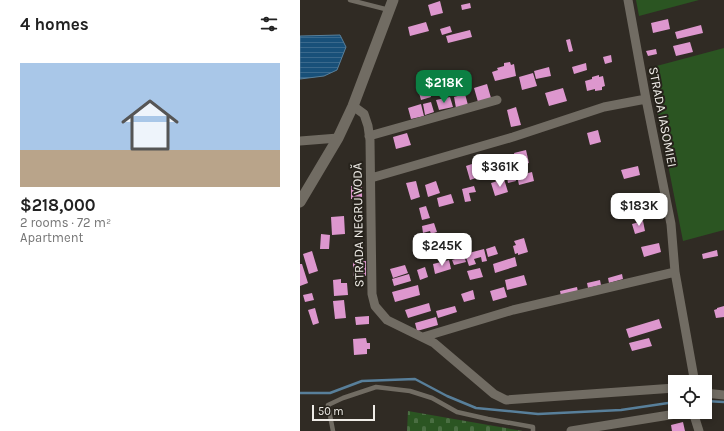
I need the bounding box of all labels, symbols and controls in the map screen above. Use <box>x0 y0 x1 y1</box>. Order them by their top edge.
icon: filters <box>258 13 280 35</box>
text: 4 homes <box>20 14 89 34</box>
street label: STRADA IASOMIEI <box>646 66 680 168</box>
pin: $218K <box>416 70 472 104</box>
text: $218K <box>425 75 463 90</box>
icon: home <box>114 89 186 161</box>
pin: $361K <box>472 154 528 188</box>
text: $361K <box>481 159 519 174</box>
street label: STRADA NEGRU VODĂ <box>349 162 367 287</box>
pin: $183K <box>611 193 667 227</box>
text: $218,000 <box>20 195 96 215</box>
text: $183K <box>620 198 658 213</box>
text: 2 rooms · 72 m² <box>20 215 111 230</box>
text: Apartment <box>20 230 83 245</box>
pin: $245K <box>414 233 470 267</box>
text: $245K <box>422 238 462 253</box>
map controls <box>668 375 712 419</box>
button: locate <box>668 375 712 419</box>
scale bar <box>312 403 375 422</box>
text: 50 m <box>318 405 344 418</box>

